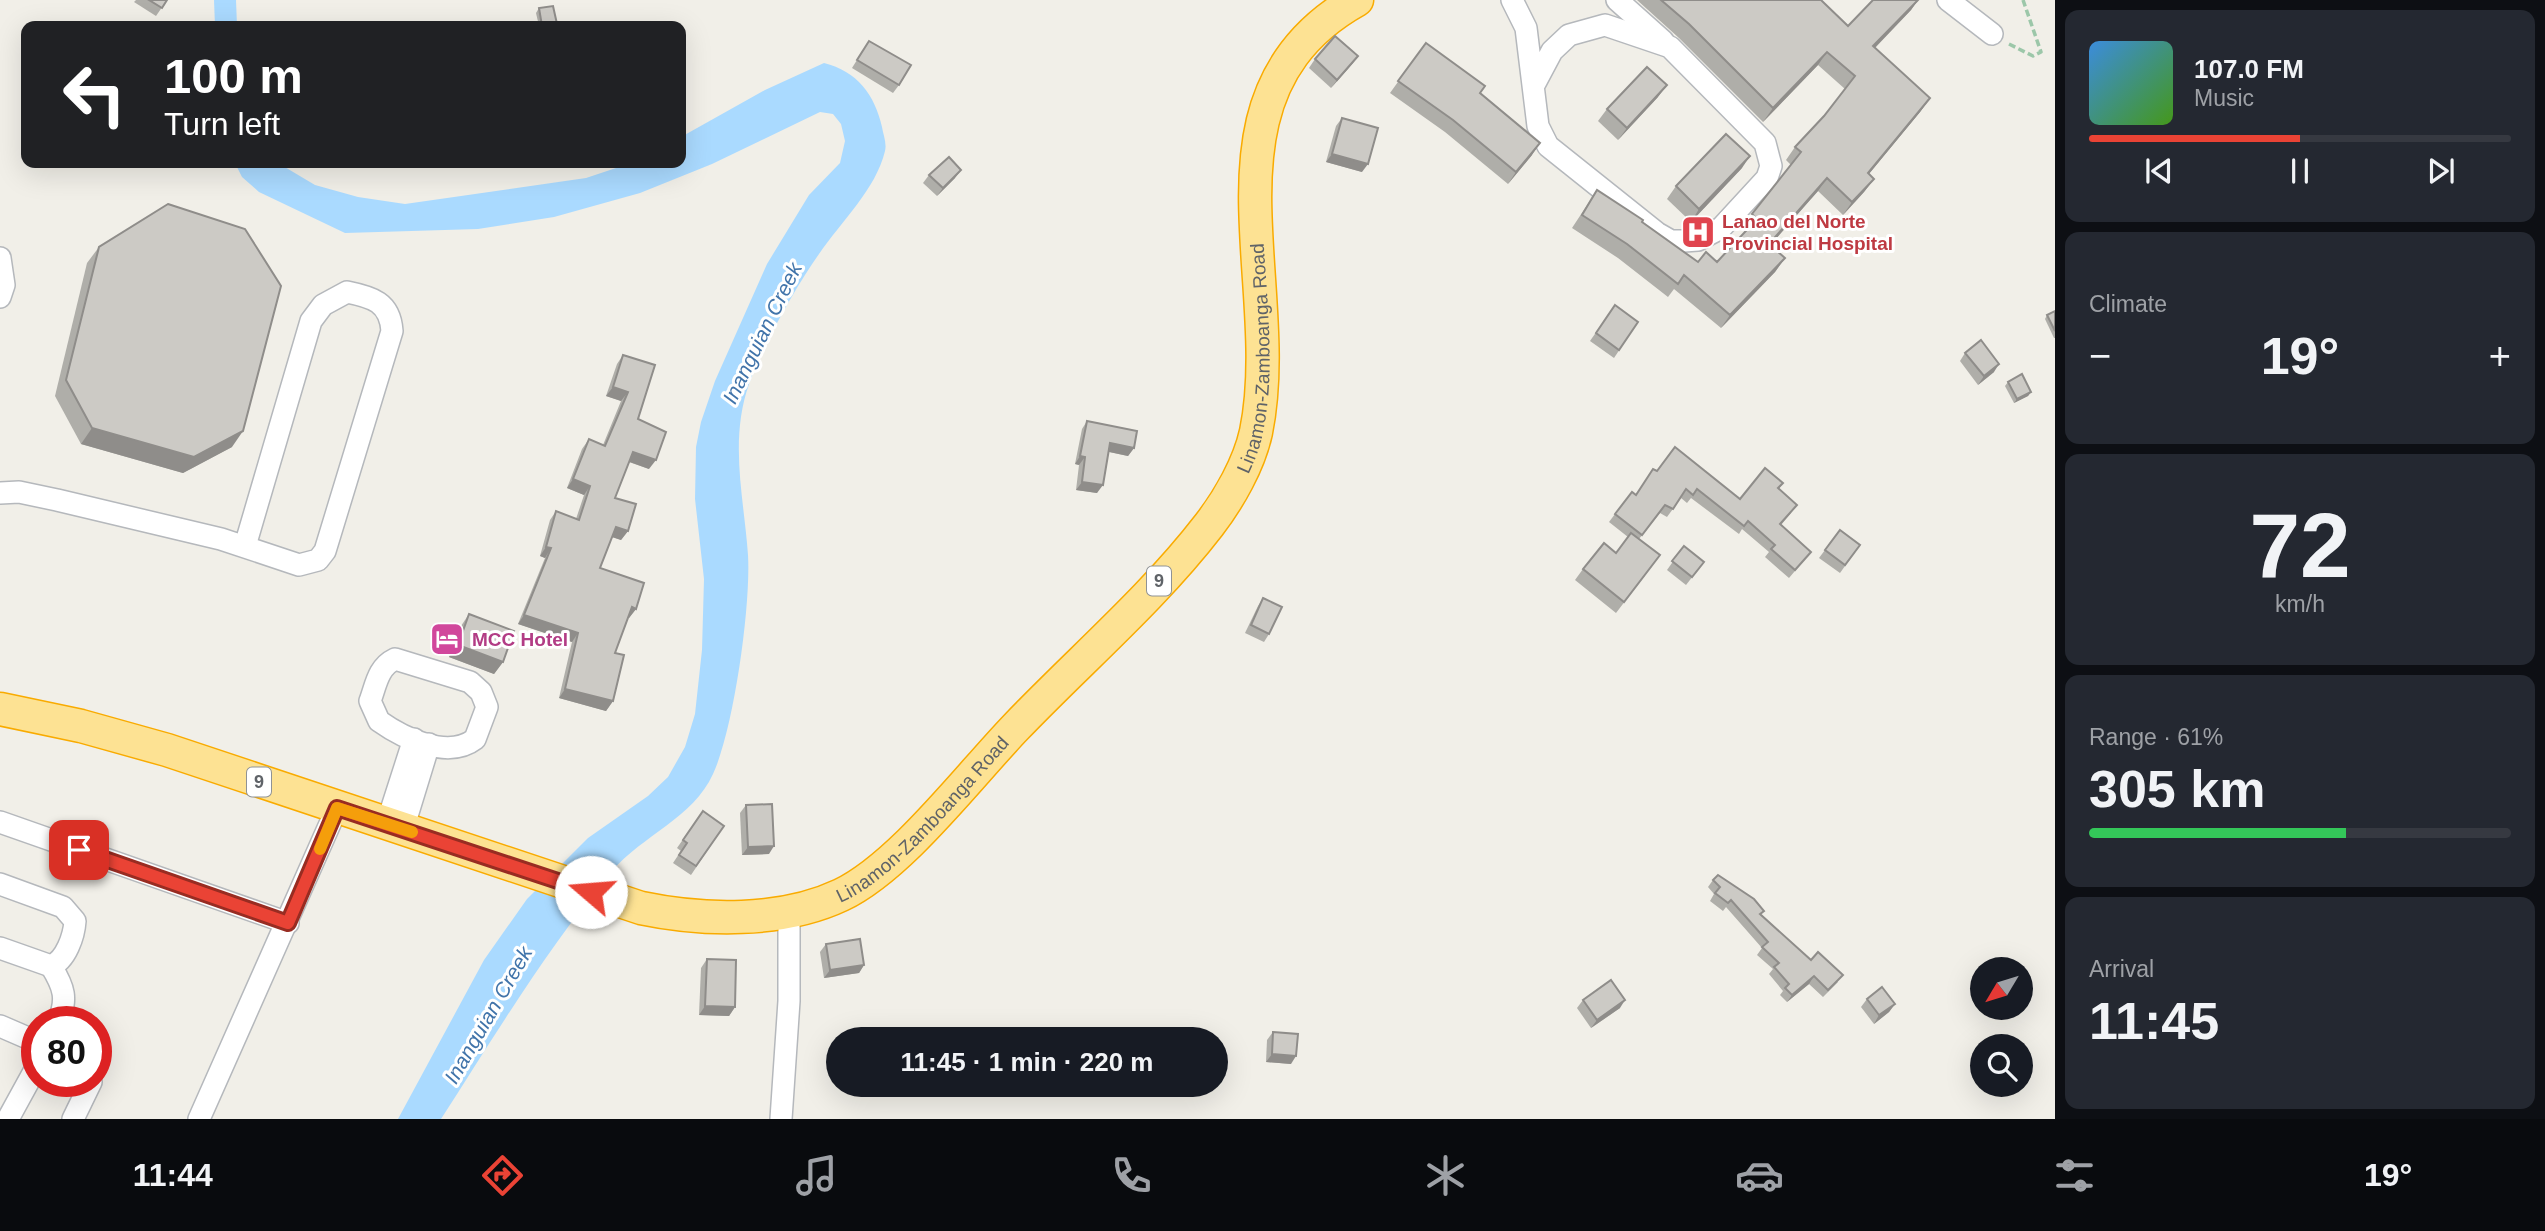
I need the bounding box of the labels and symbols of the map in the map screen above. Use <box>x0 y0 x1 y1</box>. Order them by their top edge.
place label: Lanao del Norte Provincial Hospital <box>1722 211 1893 254</box>
hospital icon: Lanao del Norte Provincial Hospital <box>1679 213 1717 251</box>
street label: Linamon-Zamboanga Road <box>1232 243 1273 476</box>
water label: Inanguian Creek <box>718 257 807 407</box>
road number: 9 <box>1147 566 1171 596</box>
hotel icon: MCC Hotel <box>428 620 466 658</box>
place label: MCC Hotel <box>472 629 568 650</box>
street label: Linamon-Zamboanga Road <box>833 732 1013 906</box>
road number: 9 <box>247 768 271 796</box>
pin <box>49 820 109 880</box>
position arrow <box>554 855 628 929</box>
water label: Inanguian Creek <box>440 941 537 1087</box>
north arrow <box>1970 957 2034 1020</box>
speed limit sign: 80 <box>21 1006 112 1097</box>

